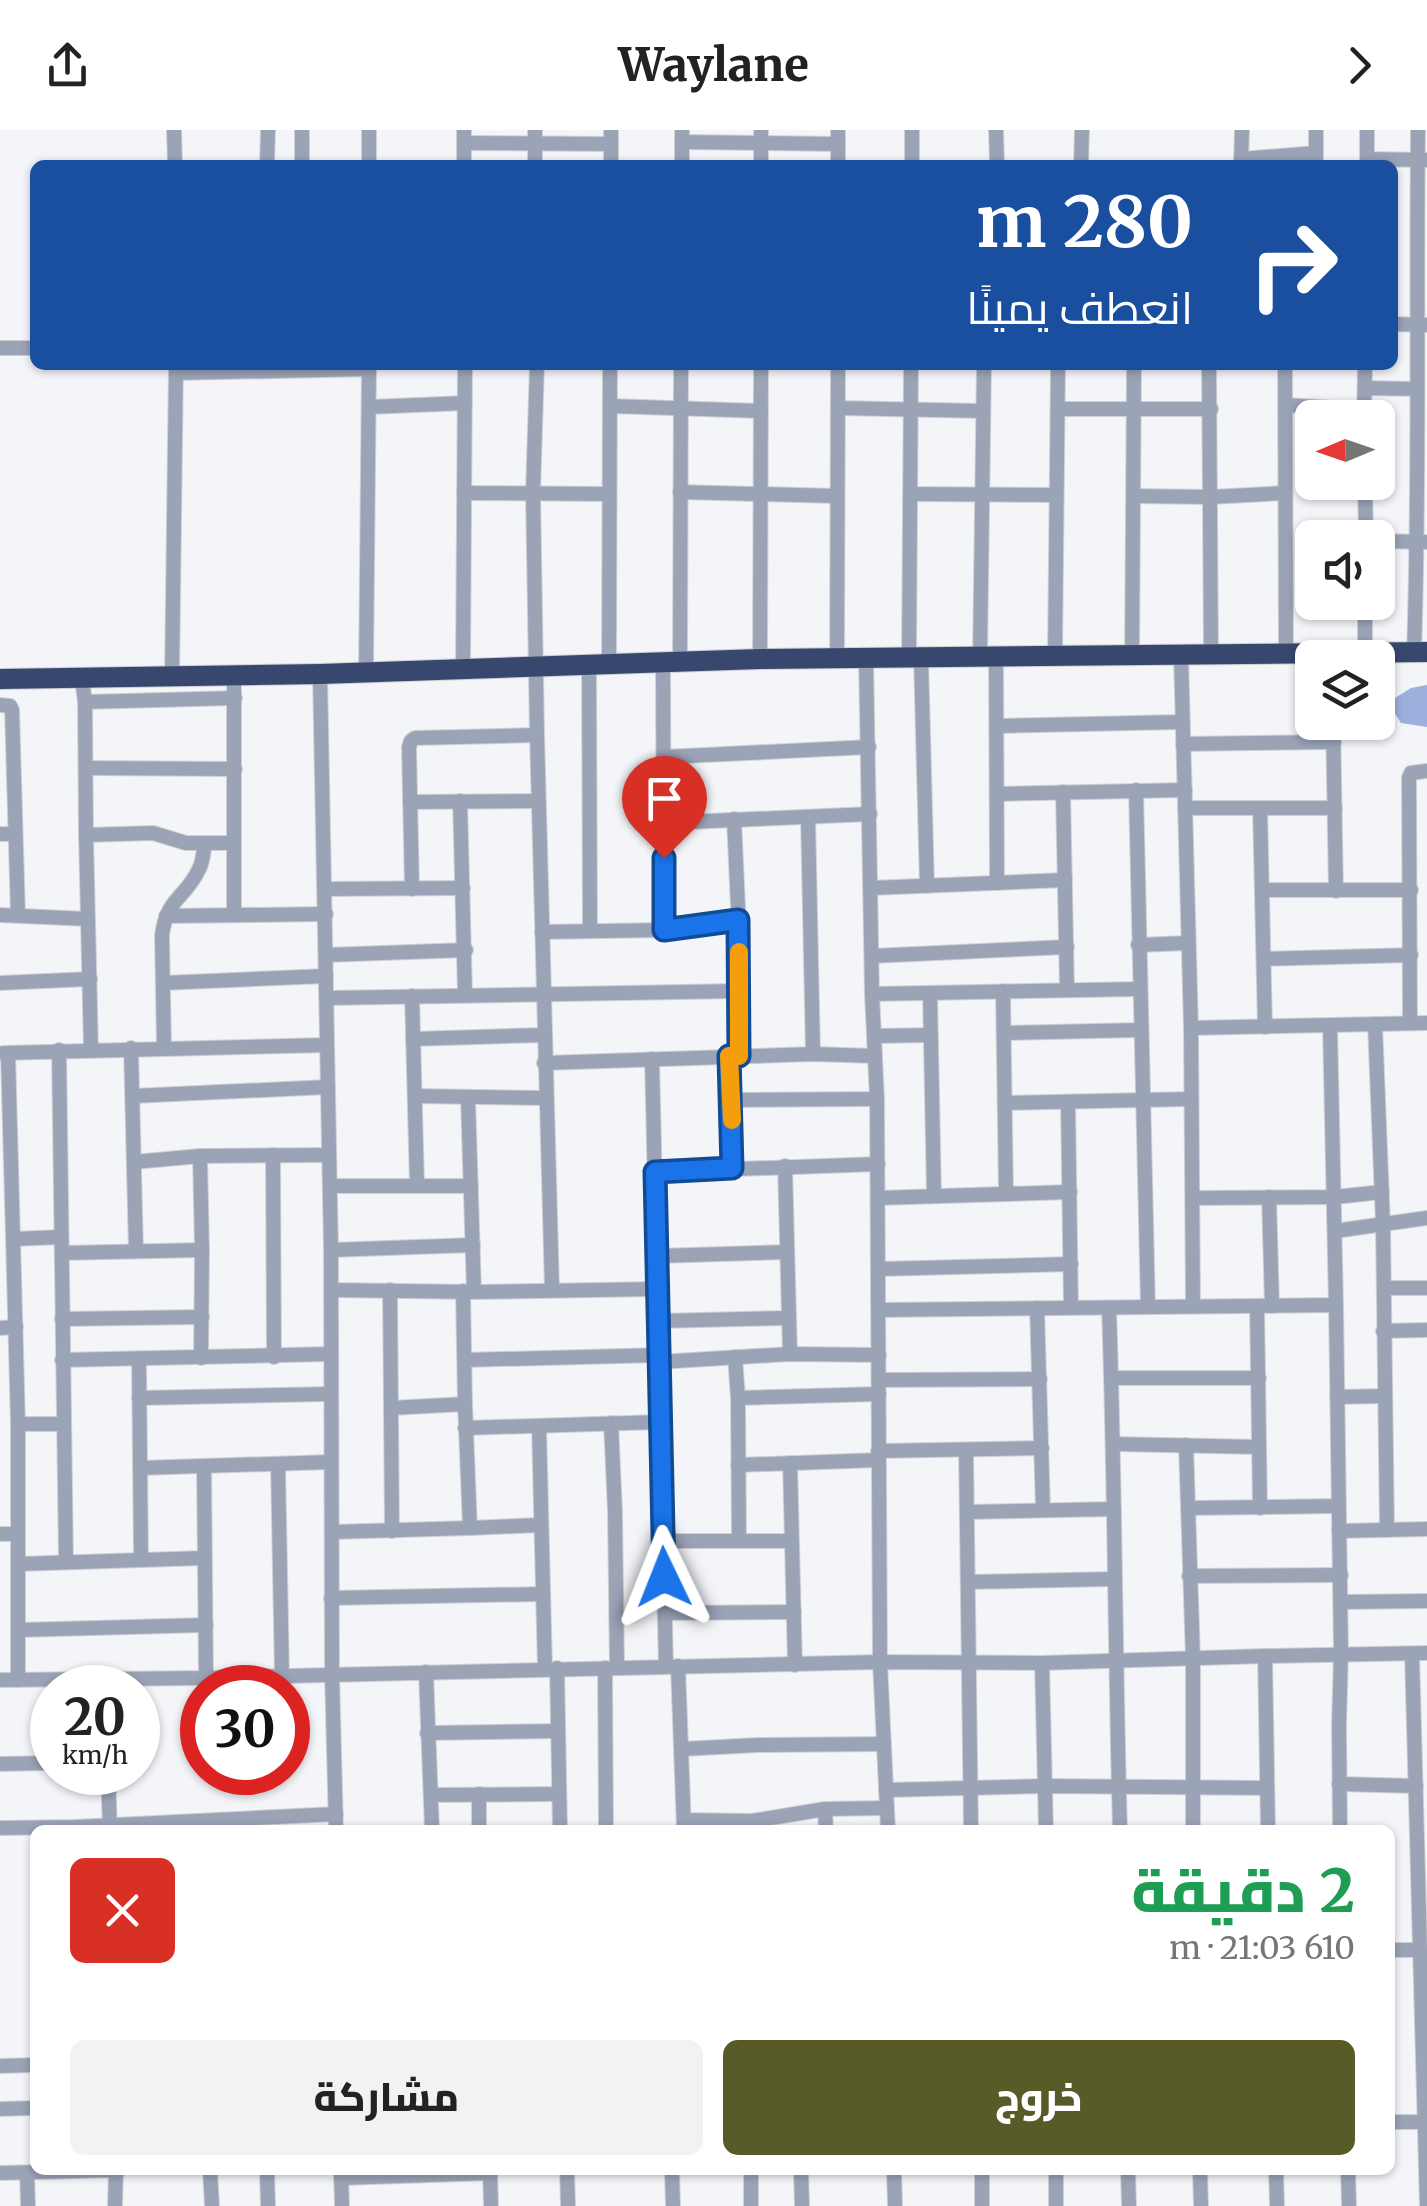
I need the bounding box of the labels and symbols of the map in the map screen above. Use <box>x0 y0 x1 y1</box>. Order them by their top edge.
north arrow <box>1295 400 1395 500</box>
pin <box>622 756 707 859</box>
position arrow <box>612 1525 716 1629</box>
speed limit sign: 30 <box>180 1665 310 1795</box>

